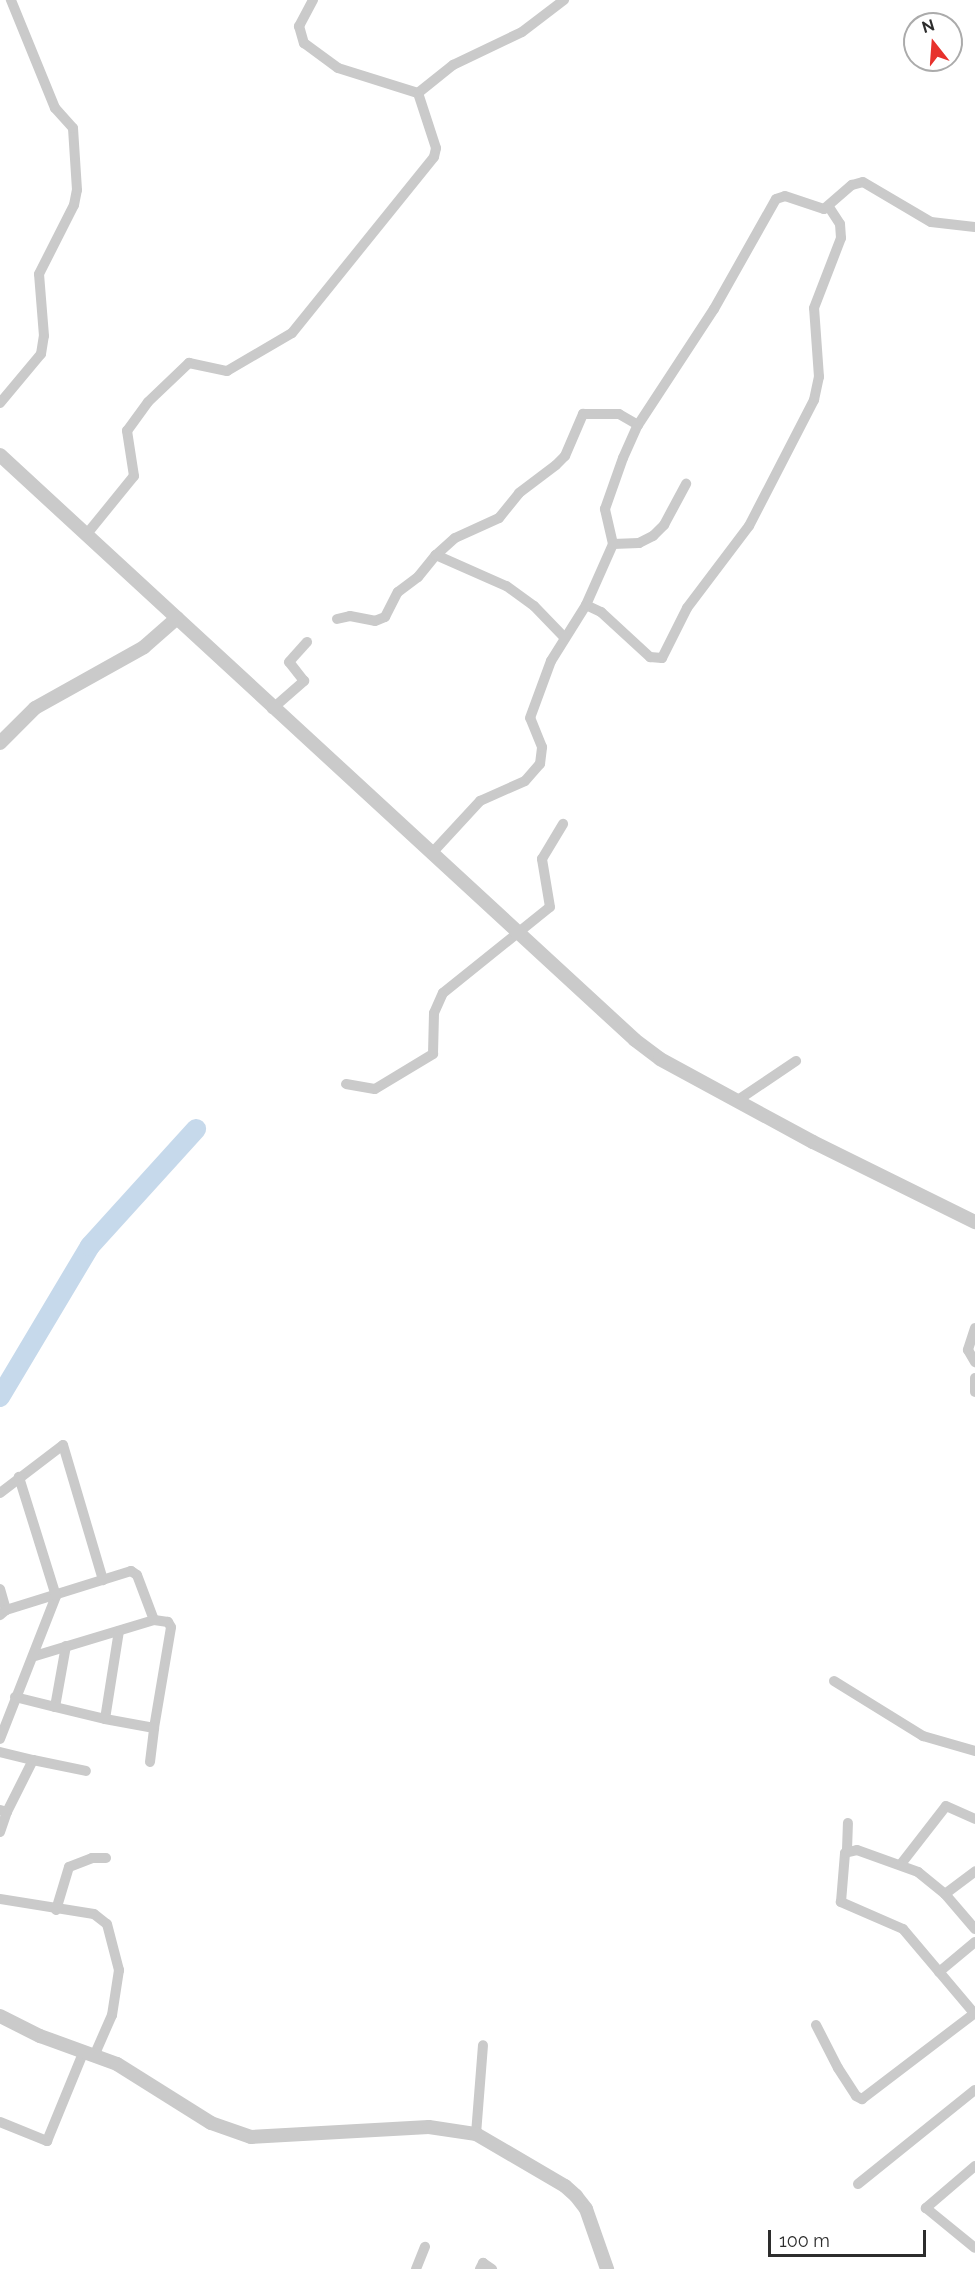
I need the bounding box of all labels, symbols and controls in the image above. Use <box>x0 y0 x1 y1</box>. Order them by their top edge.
north arrow <box>903 12 963 72</box>
text: N <box>920 15 937 37</box>
scale bar <box>771 2218 928 2256</box>
text: 100 m <box>779 2230 830 2251</box>

